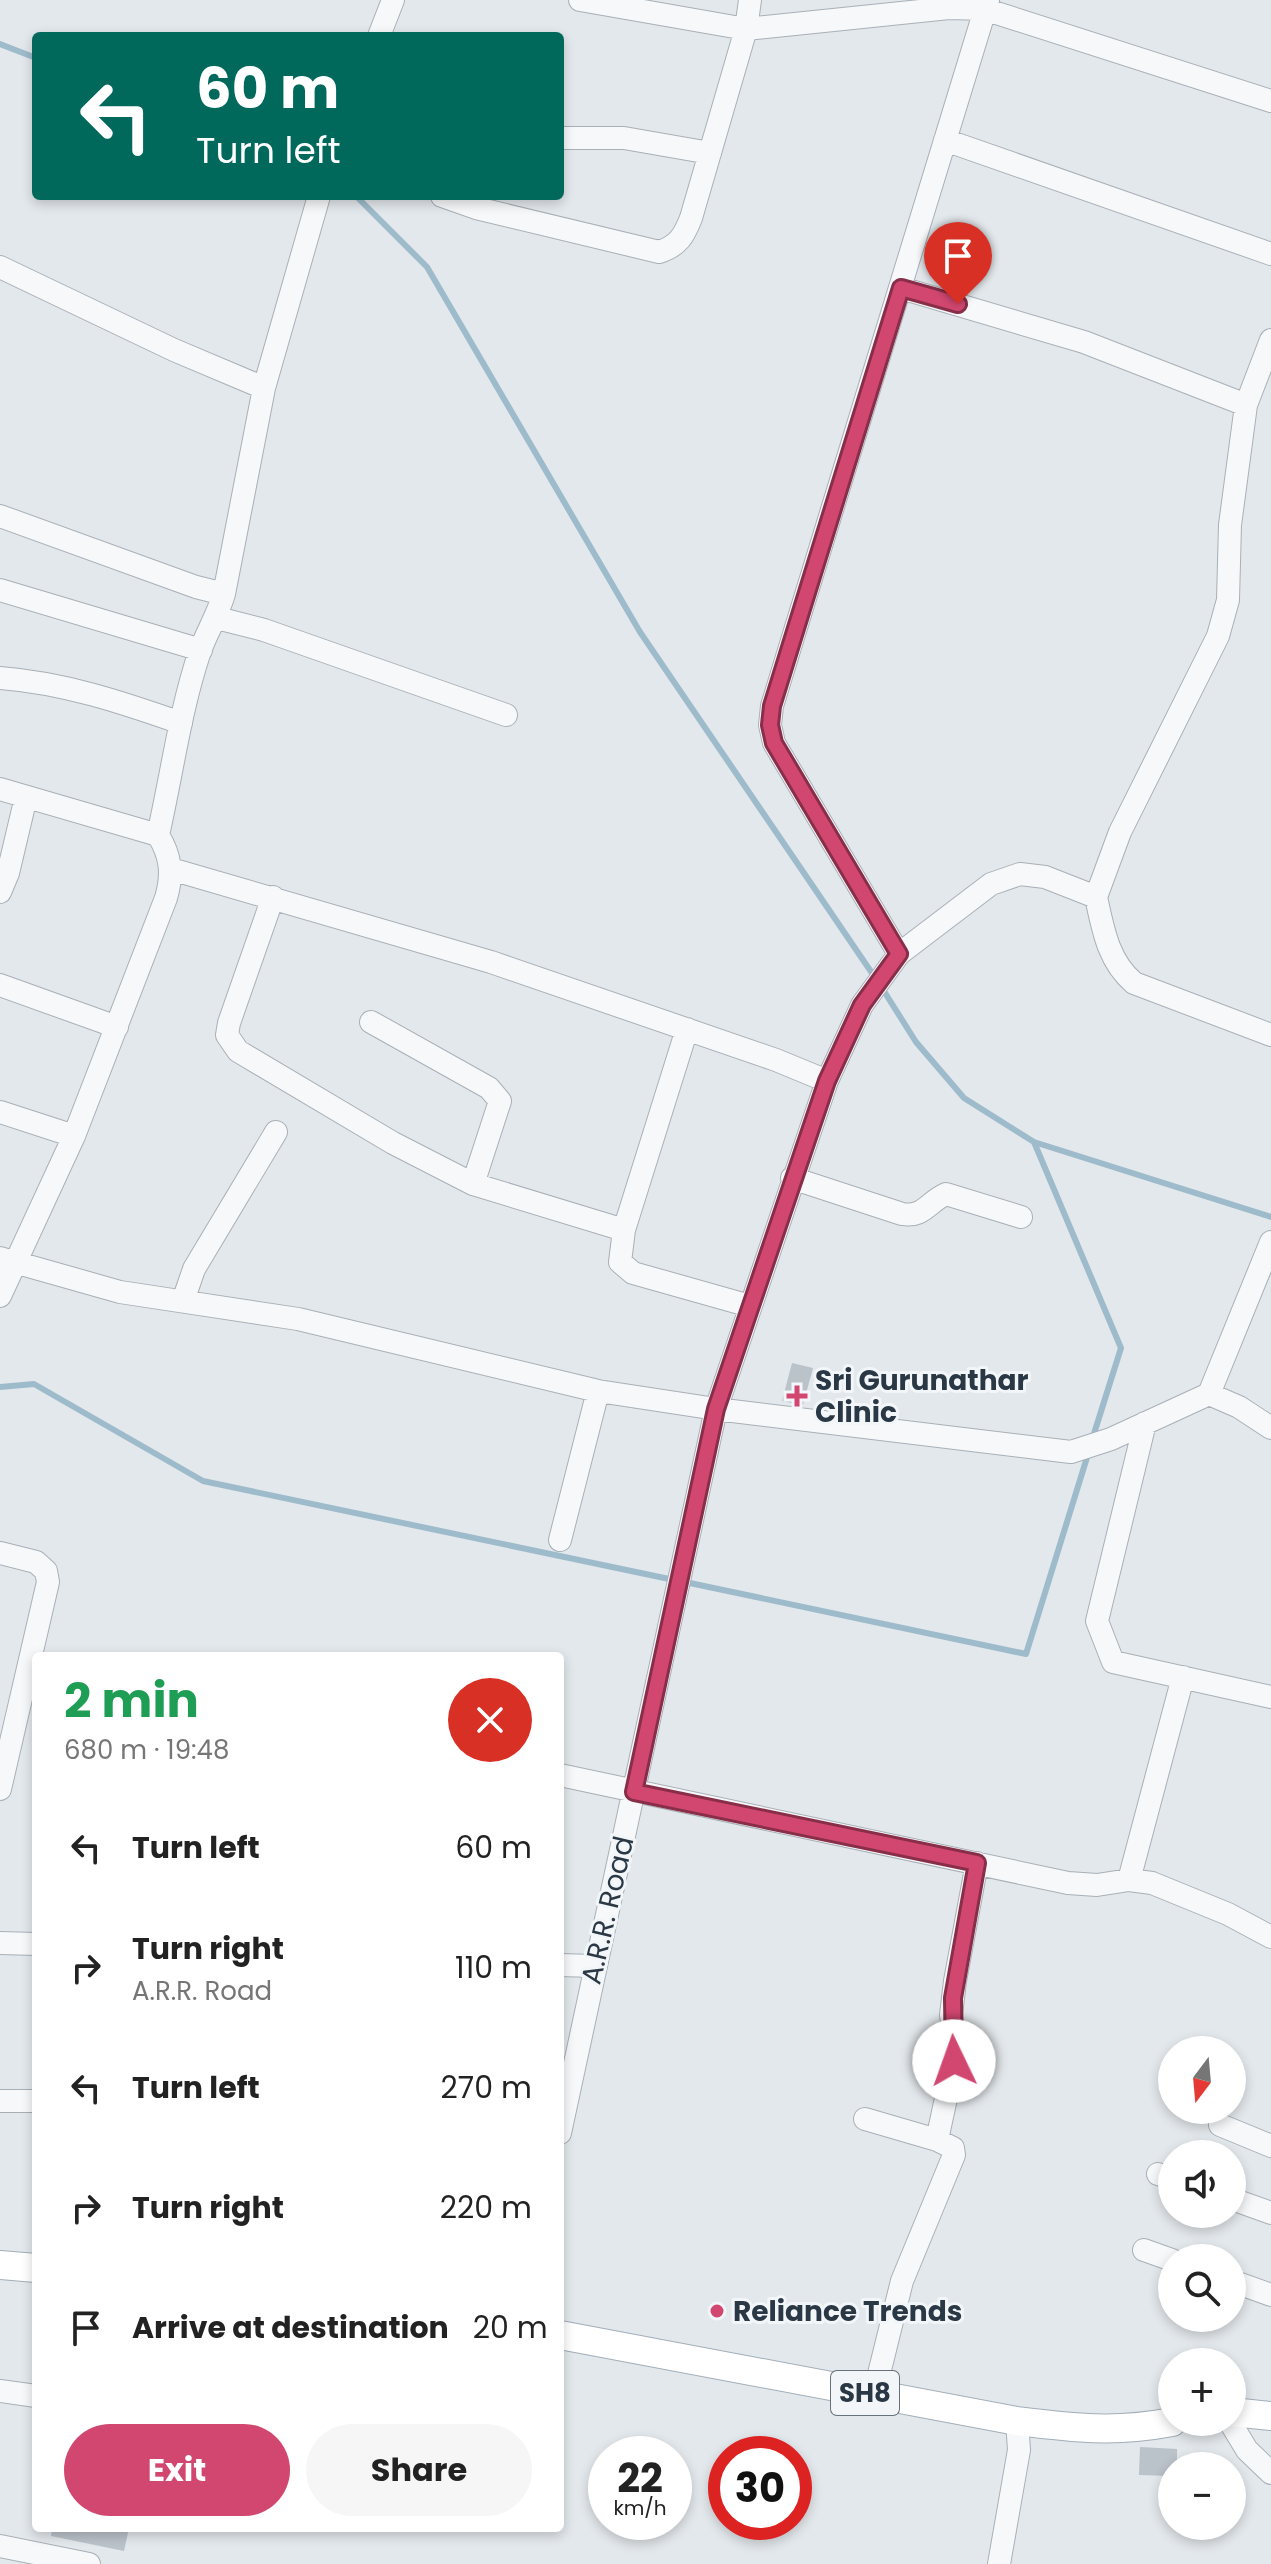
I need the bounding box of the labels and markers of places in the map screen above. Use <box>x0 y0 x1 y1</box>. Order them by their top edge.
pin <box>924 222 992 304</box>
place label: Sri Gurunathar Clinic <box>815 1361 1029 1432</box>
marker: Sri Gurunathar Clinic <box>786 1385 808 1407</box>
place label: Reliance Trends <box>733 2292 962 2331</box>
marker: Reliance Trends <box>708 2302 726 2320</box>

